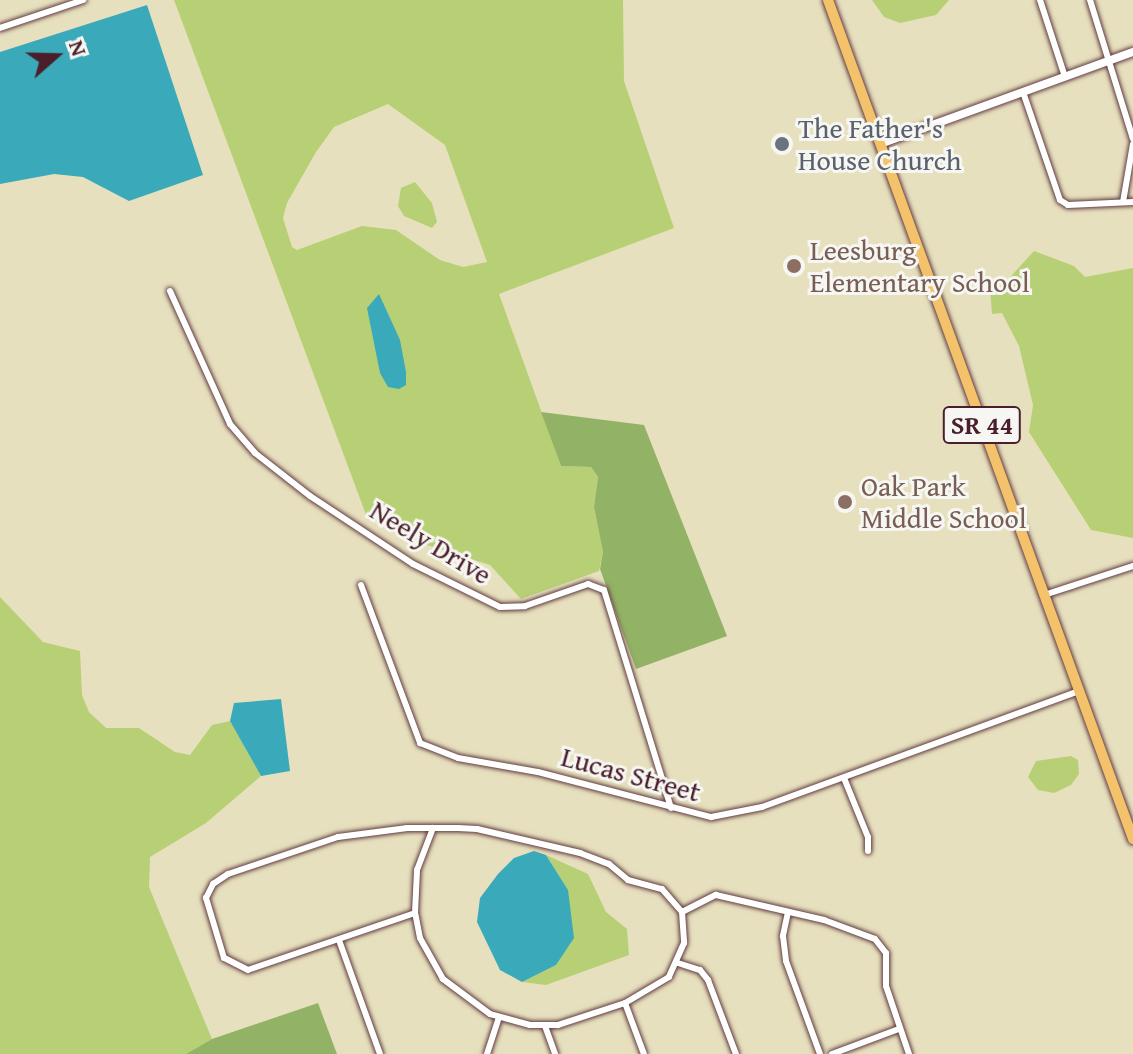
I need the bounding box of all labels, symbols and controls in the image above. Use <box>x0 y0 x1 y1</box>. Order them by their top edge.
north arrow <box>16 16 96 96</box>
text: N <box>61 35 96 60</box>
place label: The Father's House Church <box>798 111 961 177</box>
marker: The Father's House Church <box>773 135 791 153</box>
place label: Leesburg Elementary School <box>810 233 1029 299</box>
marker: Leesburg Elementary School <box>785 257 803 275</box>
road number: SR 44 <box>942 403 1022 447</box>
place label: Oak Park Middle School <box>861 469 1027 535</box>
street label: Neely Drive <box>364 493 498 591</box>
marker: Oak Park Middle School <box>836 493 854 511</box>
street label: Lucas Street <box>558 739 704 809</box>

